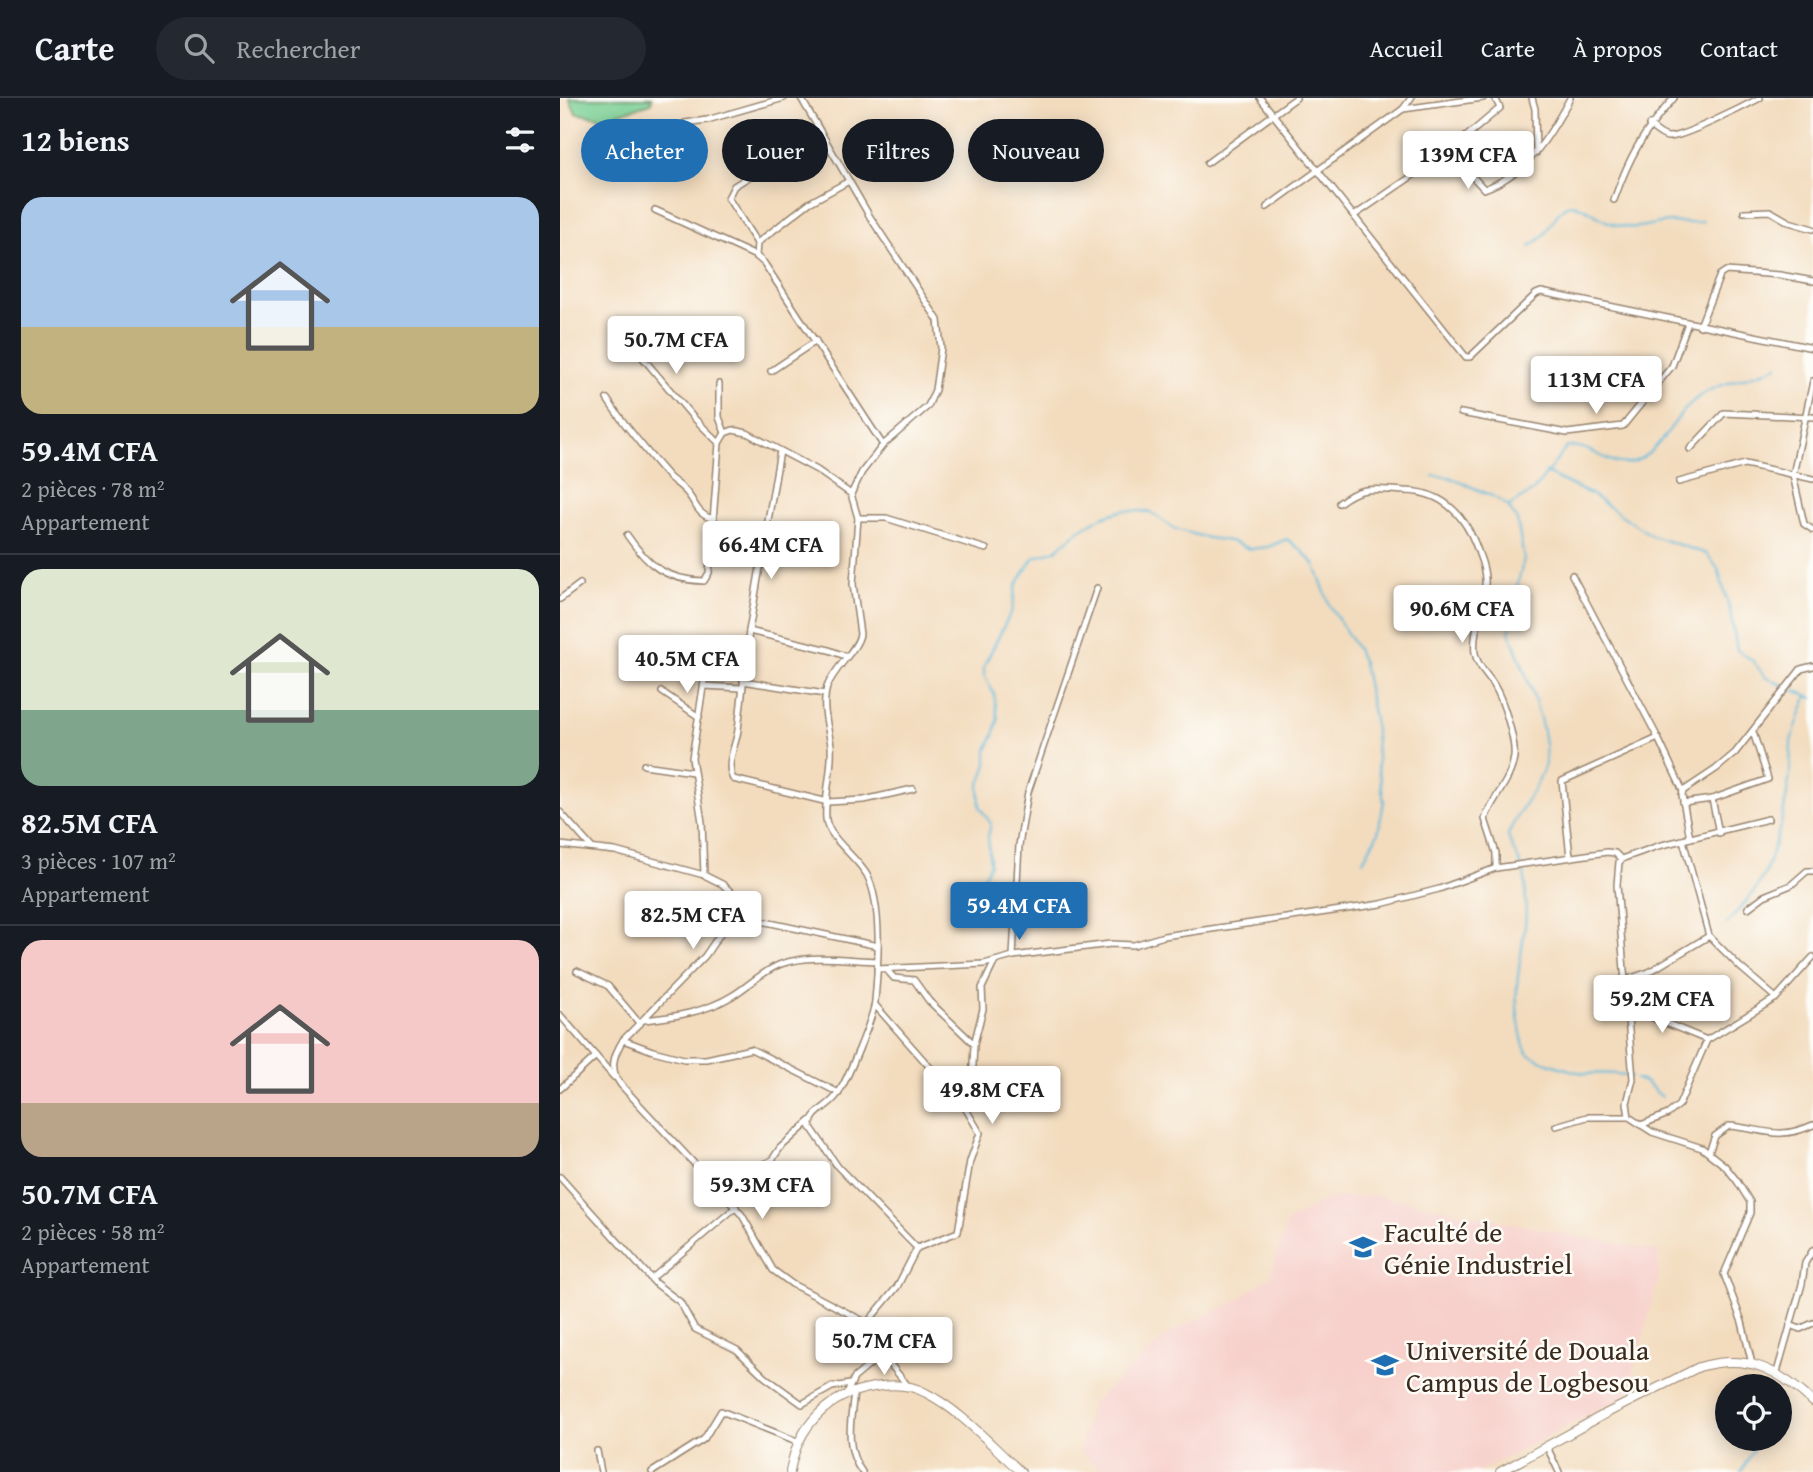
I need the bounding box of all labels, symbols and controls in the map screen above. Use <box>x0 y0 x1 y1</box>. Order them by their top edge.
search box <box>156 17 646 80</box>
text: Carte <box>35 24 114 72</box>
icon: search <box>180 29 218 67</box>
text: Rechercher <box>236 29 361 68</box>
text: Accueil <box>1369 31 1443 66</box>
text: Carte <box>1481 31 1535 66</box>
text: À propos <box>1573 31 1662 66</box>
text: Contact <box>1700 31 1778 66</box>
text: 12 biens <box>21 118 130 162</box>
chip: Acheter <box>581 119 708 182</box>
chip: Louer <box>722 119 828 182</box>
chip: Filtres <box>842 119 954 182</box>
chip: Nouveau <box>968 119 1104 182</box>
icon: filters <box>501 121 539 159</box>
pin: 139M CFA <box>1396 132 1540 191</box>
text: 139M CFA <box>1419 137 1517 170</box>
icon: home <box>217 243 343 369</box>
pin: 50.7M CFA <box>596 316 756 376</box>
text: 50.7M CFA <box>623 322 729 355</box>
pin: 113M CFA <box>1524 356 1668 416</box>
text: 113M CFA <box>1547 362 1645 395</box>
text: 59.4M CFA <box>21 428 158 472</box>
text: 2 pièces · 78 m² <box>21 472 165 505</box>
text: Appartement <box>21 505 150 538</box>
pin: 66.4M CFA <box>691 522 851 581</box>
text: 66.4M CFA <box>718 527 824 560</box>
pin: 90.6M CFA <box>1382 586 1542 645</box>
text: 90.6M CFA <box>1409 591 1515 624</box>
icon: home <box>217 615 343 741</box>
pin: 40.5M CFA <box>607 636 767 695</box>
text: 40.5M CFA <box>634 641 740 674</box>
text: 82.5M CFA <box>21 800 158 844</box>
text: 3 pièces · 107 m² <box>21 844 176 877</box>
text: Appartement <box>21 877 150 910</box>
pin: 59.4M CFA <box>939 882 1099 942</box>
text: 59.4M CFA <box>966 888 1072 921</box>
pin: 82.5M CFA <box>613 892 773 951</box>
text: 82.5M CFA <box>640 897 746 930</box>
pin: 59.2M CFA <box>1582 976 1742 1035</box>
text: 59.2M CFA <box>1609 981 1715 1014</box>
icon: home <box>217 986 343 1112</box>
pin: 49.8M CFA <box>912 1066 1072 1126</box>
text: 49.8M CFA <box>939 1072 1045 1105</box>
pin: 59.3M CFA <box>682 1162 842 1221</box>
text: 59.3M CFA <box>709 1167 815 1200</box>
text: 50.7M CFA <box>21 1171 158 1215</box>
place label: Faculté de Génie Industriel <box>1384 1211 1572 1284</box>
text: 2 pièces · 58 m² <box>21 1215 165 1248</box>
school or university icon: Faculté de Génie Industriel <box>1348 1232 1378 1262</box>
text: Appartement <box>21 1248 150 1281</box>
pin: 50.7M CFA <box>804 1318 964 1377</box>
text: 50.7M CFA <box>831 1323 937 1356</box>
place label: Université de Douala Campus de Logbesou <box>1406 1329 1650 1402</box>
school or university icon: Université de Douala Campus de Logbesou <box>1370 1350 1400 1380</box>
map controls <box>1715 1374 1792 1451</box>
button: locate <box>1715 1374 1792 1451</box>

